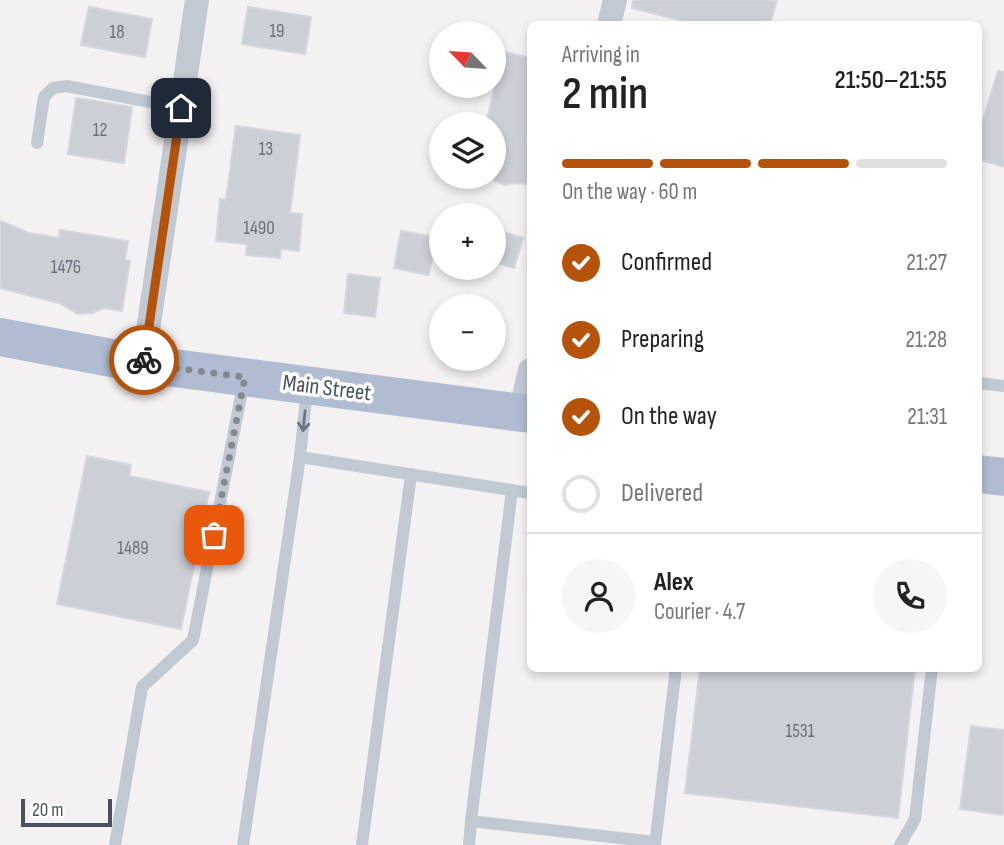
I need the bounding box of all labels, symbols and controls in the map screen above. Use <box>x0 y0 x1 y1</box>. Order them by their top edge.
house number: 19 <box>269 20 285 43</box>
house number: 18 <box>110 21 124 44</box>
north arrow <box>429 21 506 98</box>
map controls <box>429 21 506 371</box>
text: Arriving in <box>562 41 640 69</box>
text: 21:50–21:55 <box>834 65 947 96</box>
text: 2 min <box>562 67 648 122</box>
pin <box>151 78 211 138</box>
icon: home <box>162 89 200 127</box>
button: layers <box>429 112 506 189</box>
house number: 12 <box>93 119 107 142</box>
house number: 13 <box>259 138 273 161</box>
text: On the way · 60 m <box>562 178 697 206</box>
button: + <box>429 203 506 280</box>
house number: 1490 <box>243 217 275 240</box>
icon: check <box>562 244 600 282</box>
text: Confirmed <box>621 247 712 278</box>
text: 21:27 <box>906 249 947 277</box>
house number: 1476 <box>51 256 81 279</box>
button: − <box>429 294 506 371</box>
icon: check <box>562 321 600 359</box>
text: Preparing <box>621 324 704 355</box>
courier <box>109 325 179 395</box>
text: 21:28 <box>906 326 947 354</box>
icon: bike <box>125 341 163 379</box>
street label: Main Street <box>281 369 373 407</box>
icon: check <box>562 398 600 436</box>
text: On the way <box>621 401 717 432</box>
text: 21:31 <box>907 403 947 431</box>
one-way arrow <box>297 410 310 432</box>
text: Delivered <box>621 478 703 509</box>
pin <box>184 505 244 565</box>
icon: bag <box>195 516 233 554</box>
house number: 1489 <box>117 537 149 560</box>
button: person <box>562 559 636 633</box>
button: phone <box>873 559 947 633</box>
text: Alex <box>654 567 694 598</box>
text: Courier · 4.7 <box>654 598 745 626</box>
house number: 1531 <box>786 720 815 743</box>
scale bar <box>21 796 112 828</box>
text: 20 m <box>32 799 64 822</box>

